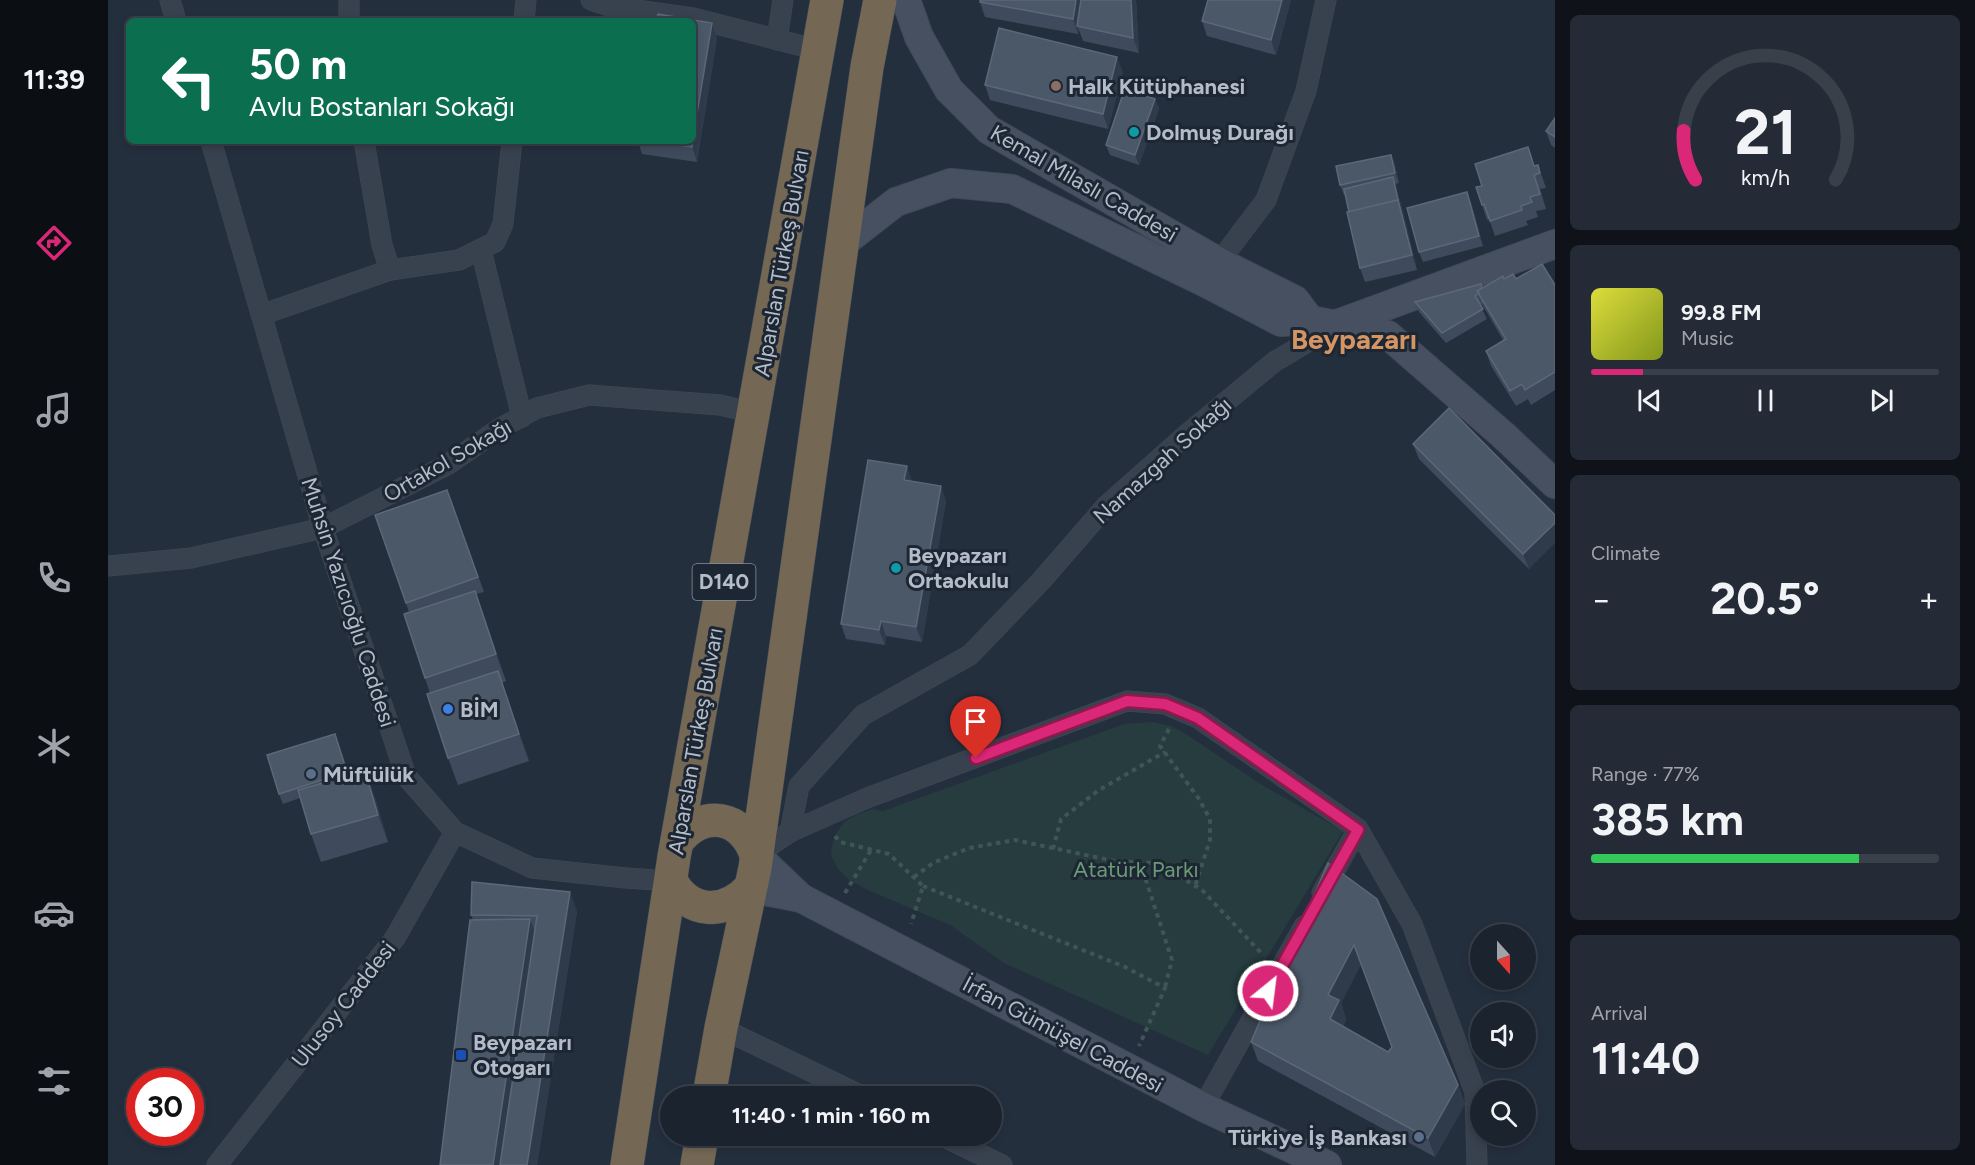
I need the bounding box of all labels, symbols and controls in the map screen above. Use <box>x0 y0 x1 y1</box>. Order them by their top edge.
text: 50 m <box>249 39 347 90</box>
icon: left <box>150 42 228 120</box>
text: 11:39 <box>23 63 85 96</box>
place label: Halk Kütüphanesi <box>1068 73 1245 100</box>
marker: Halk Kütüphanesi <box>1049 79 1063 93</box>
text: Avlu Bostanları Sokağı <box>249 90 515 123</box>
text: 21 <box>1734 95 1796 170</box>
street label: Kemal Milaslı Caddesi <box>986 119 1182 248</box>
place label: Dolmuş Durağı <box>1146 119 1294 146</box>
marker: Dolmuş Durağı <box>1127 125 1141 139</box>
street label: Alparslan Türkeş Bulvarı <box>748 148 815 379</box>
text: km/h <box>1741 165 1789 190</box>
icon: directions <box>33 222 75 264</box>
text: 99.8 FM <box>1681 299 1762 326</box>
district label: Beypazarı <box>1291 322 1417 356</box>
text: Music <box>1681 326 1734 350</box>
icon: previous <box>1633 384 1666 417</box>
icon: pause <box>1749 384 1782 417</box>
icon: next <box>1865 384 1898 417</box>
icon: music <box>33 389 75 431</box>
street label: Namazgah Sokağı <box>1088 391 1237 530</box>
street label: Ortakol Sokağı <box>378 413 516 508</box>
street label: Muhsin Yazıcıoğlu Caddesi <box>295 474 402 730</box>
text: Climate <box>1591 541 1660 565</box>
place label: Beypazarı Ortaokulu <box>908 542 1009 594</box>
icon: phone <box>33 557 75 599</box>
marker: Beypazarı Ortaokulu <box>889 561 903 575</box>
road number: D140 <box>692 564 756 600</box>
text: 20.5° <box>1710 571 1820 625</box>
text: − <box>1591 580 1612 619</box>
text: + <box>1918 580 1939 619</box>
street label: Alparslan Türkeş Bulvarı <box>662 626 729 857</box>
place label: BİM <box>460 696 499 723</box>
pin <box>950 696 1001 758</box>
marker: BİM <box>441 702 455 716</box>
icon: arrive <box>959 705 992 738</box>
icon: climate <box>33 725 75 767</box>
place label: Müftülük <box>323 761 414 788</box>
text: Range · 77% <box>1591 762 1700 786</box>
marker: Müftülük <box>304 767 318 781</box>
text: 385 km <box>1591 792 1744 846</box>
park label: Atatürk Parkı <box>1073 856 1199 883</box>
icon: car <box>33 892 75 934</box>
north arrow <box>1470 924 1536 990</box>
map controls <box>1470 924 1536 1146</box>
street label: Ulusoy Caddesi <box>286 936 401 1073</box>
position arrow <box>1236 959 1300 1023</box>
street label: İrfan Gümüşel Caddesi <box>958 970 1168 1099</box>
text: Arrival <box>1591 1001 1647 1025</box>
button: sound <box>1470 1002 1536 1068</box>
place label: Beypazarı Otogarı <box>473 1029 572 1081</box>
text: 11:40 <box>1591 1031 1700 1085</box>
marker: Beypazarı Otogarı <box>454 1048 468 1062</box>
icon: filters <box>33 1060 75 1102</box>
speed limit sign: 30 <box>126 1068 204 1146</box>
button: search <box>1470 1080 1536 1146</box>
text: 11:40 · 1 min · 160 m <box>732 1102 930 1129</box>
place label: Türkiye İş Bankası <box>1228 1124 1407 1151</box>
marker: Türkiye İş Bankası <box>1412 1130 1426 1144</box>

